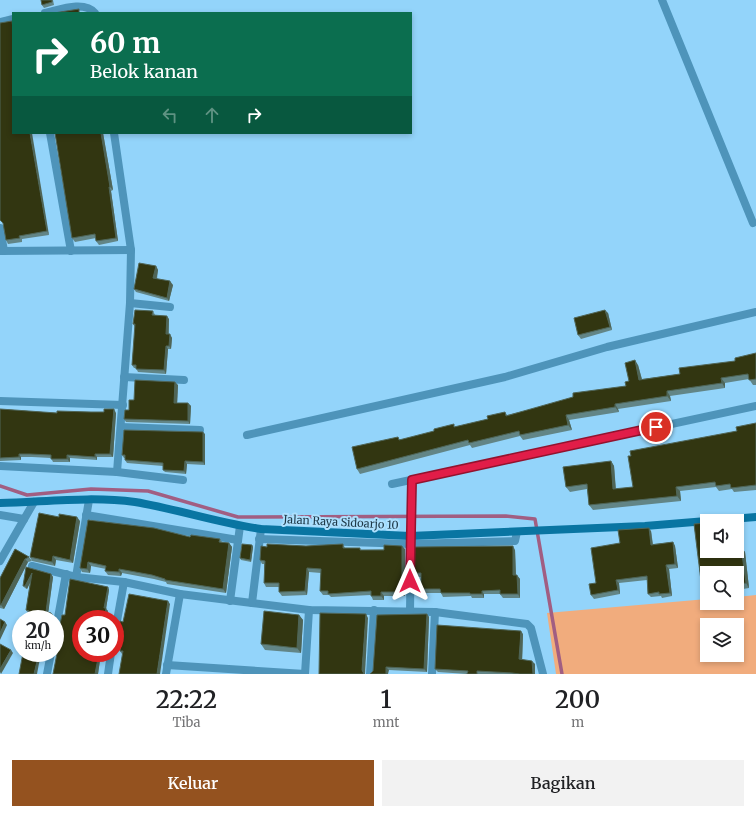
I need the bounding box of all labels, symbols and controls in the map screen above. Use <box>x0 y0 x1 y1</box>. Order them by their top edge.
text: 60 m <box>90 25 160 61</box>
icon: right <box>24 28 76 80</box>
text: Belok kanan <box>90 60 198 83</box>
icon: left <box>159 104 181 126</box>
icon: ahead <box>201 104 223 126</box>
icon: right <box>243 104 265 126</box>
pin <box>639 410 673 444</box>
icon: arrive <box>645 416 667 438</box>
street label: Jalan Raya Sidoarjo 10 <box>282 512 399 532</box>
map controls <box>700 514 744 662</box>
button: sound <box>700 514 744 558</box>
position arrow <box>389 560 431 602</box>
button: search <box>700 566 744 610</box>
speed limit sign: 30 <box>72 610 124 662</box>
text: 20 <box>26 618 50 643</box>
button: layers <box>700 618 744 662</box>
text: km/h <box>25 639 51 652</box>
text: 22:22 <box>156 684 217 715</box>
text: 1 <box>381 684 392 715</box>
text: 200 <box>555 684 600 715</box>
text: Tiba <box>172 714 200 731</box>
text: mnt <box>373 714 399 731</box>
text: m <box>571 714 584 731</box>
button: Keluar <box>12 760 374 806</box>
button: Bagikan <box>382 760 744 806</box>

